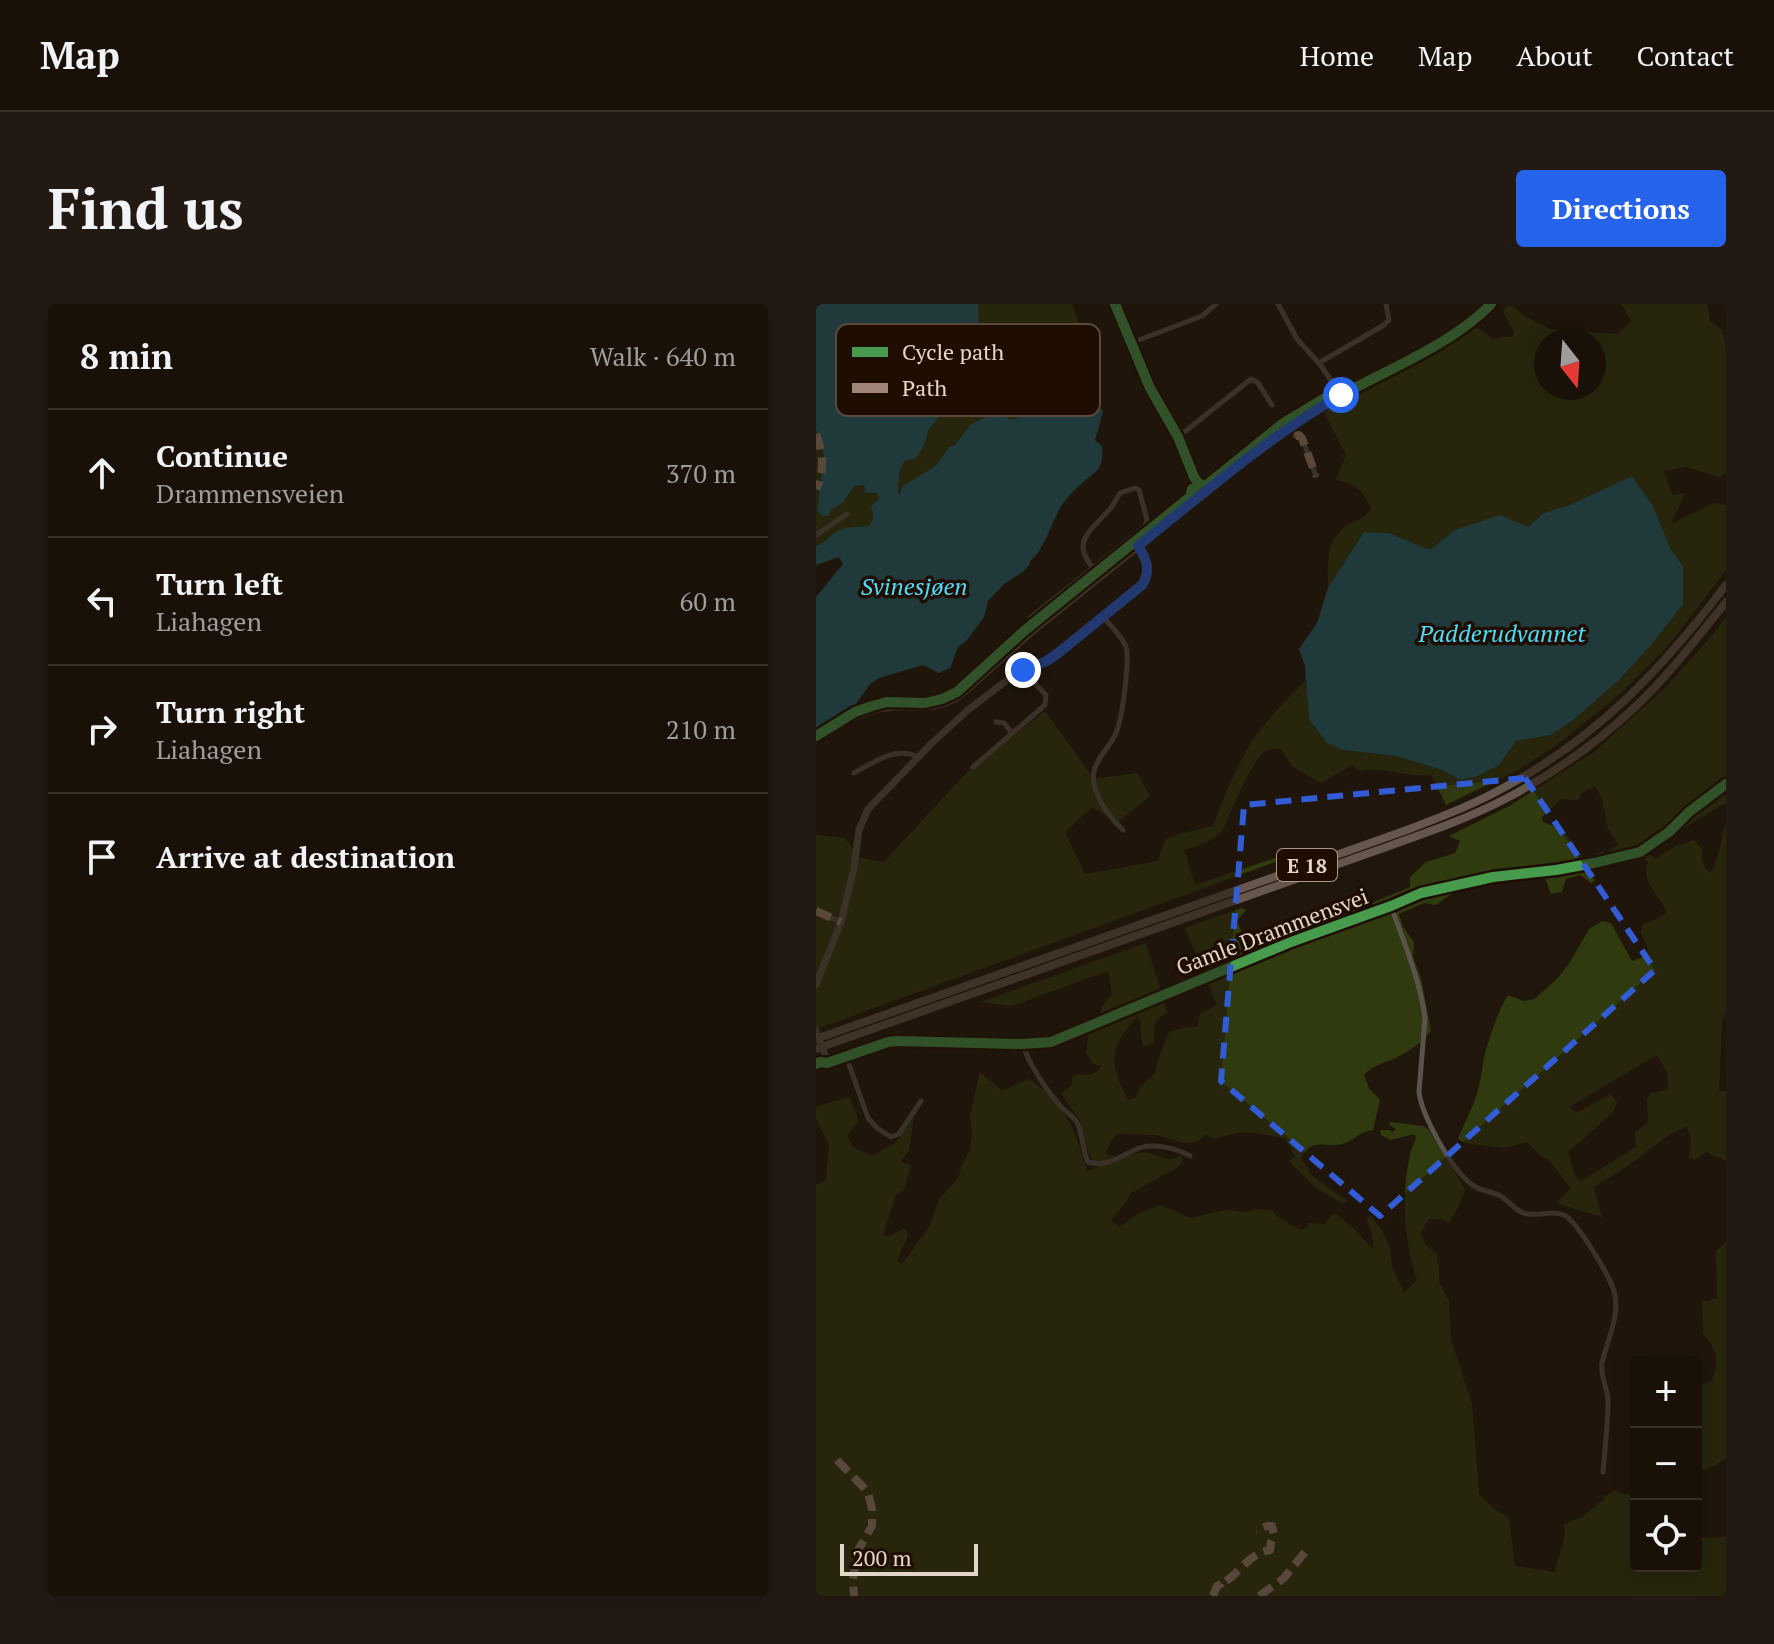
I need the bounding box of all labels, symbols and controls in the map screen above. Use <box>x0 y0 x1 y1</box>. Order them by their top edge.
text: Map <box>40 30 120 80</box>
text: Home <box>1300 37 1374 74</box>
text: Map <box>1418 37 1472 74</box>
text: About <box>1516 37 1593 74</box>
text: Contact <box>1637 37 1734 74</box>
button: Directions <box>1516 170 1726 247</box>
text: Find us <box>48 171 244 245</box>
legend <box>836 324 1100 416</box>
north arrow <box>1534 328 1606 400</box>
text: 8 min <box>80 334 173 379</box>
text: Cycle path <box>902 337 1004 366</box>
text: Walk · 640 m <box>590 339 736 373</box>
text: Path <box>902 373 947 402</box>
route start <box>1323 377 1359 413</box>
text: Continue <box>156 436 288 476</box>
icon: ahead <box>80 451 124 495</box>
text: 370 m <box>666 456 736 490</box>
text: Drammensveien <box>156 476 344 510</box>
text: Turn left <box>156 564 283 604</box>
water label: Svinesjøen <box>860 570 968 602</box>
icon: left <box>80 579 124 623</box>
text: 60 m <box>680 584 736 618</box>
text: Liahagen <box>156 604 262 638</box>
water label: Padderudvannet <box>1417 617 1586 649</box>
route end <box>1005 652 1041 688</box>
text: Turn right <box>156 692 305 732</box>
icon: right <box>80 707 124 751</box>
text: 210 m <box>666 712 736 746</box>
text: Liahagen <box>156 732 262 766</box>
icon: arrive <box>80 835 124 879</box>
text: Arrive at destination <box>156 837 455 877</box>
road number: E 18 <box>1277 849 1337 881</box>
street label: Gamle Drammensvei <box>1172 881 1372 981</box>
map controls <box>1630 1356 1702 1572</box>
button: + <box>1630 1356 1702 1428</box>
button: − <box>1630 1428 1702 1500</box>
button: locate <box>1630 1500 1702 1572</box>
scale bar <box>840 1540 978 1576</box>
text: 200 m <box>852 1543 912 1572</box>

